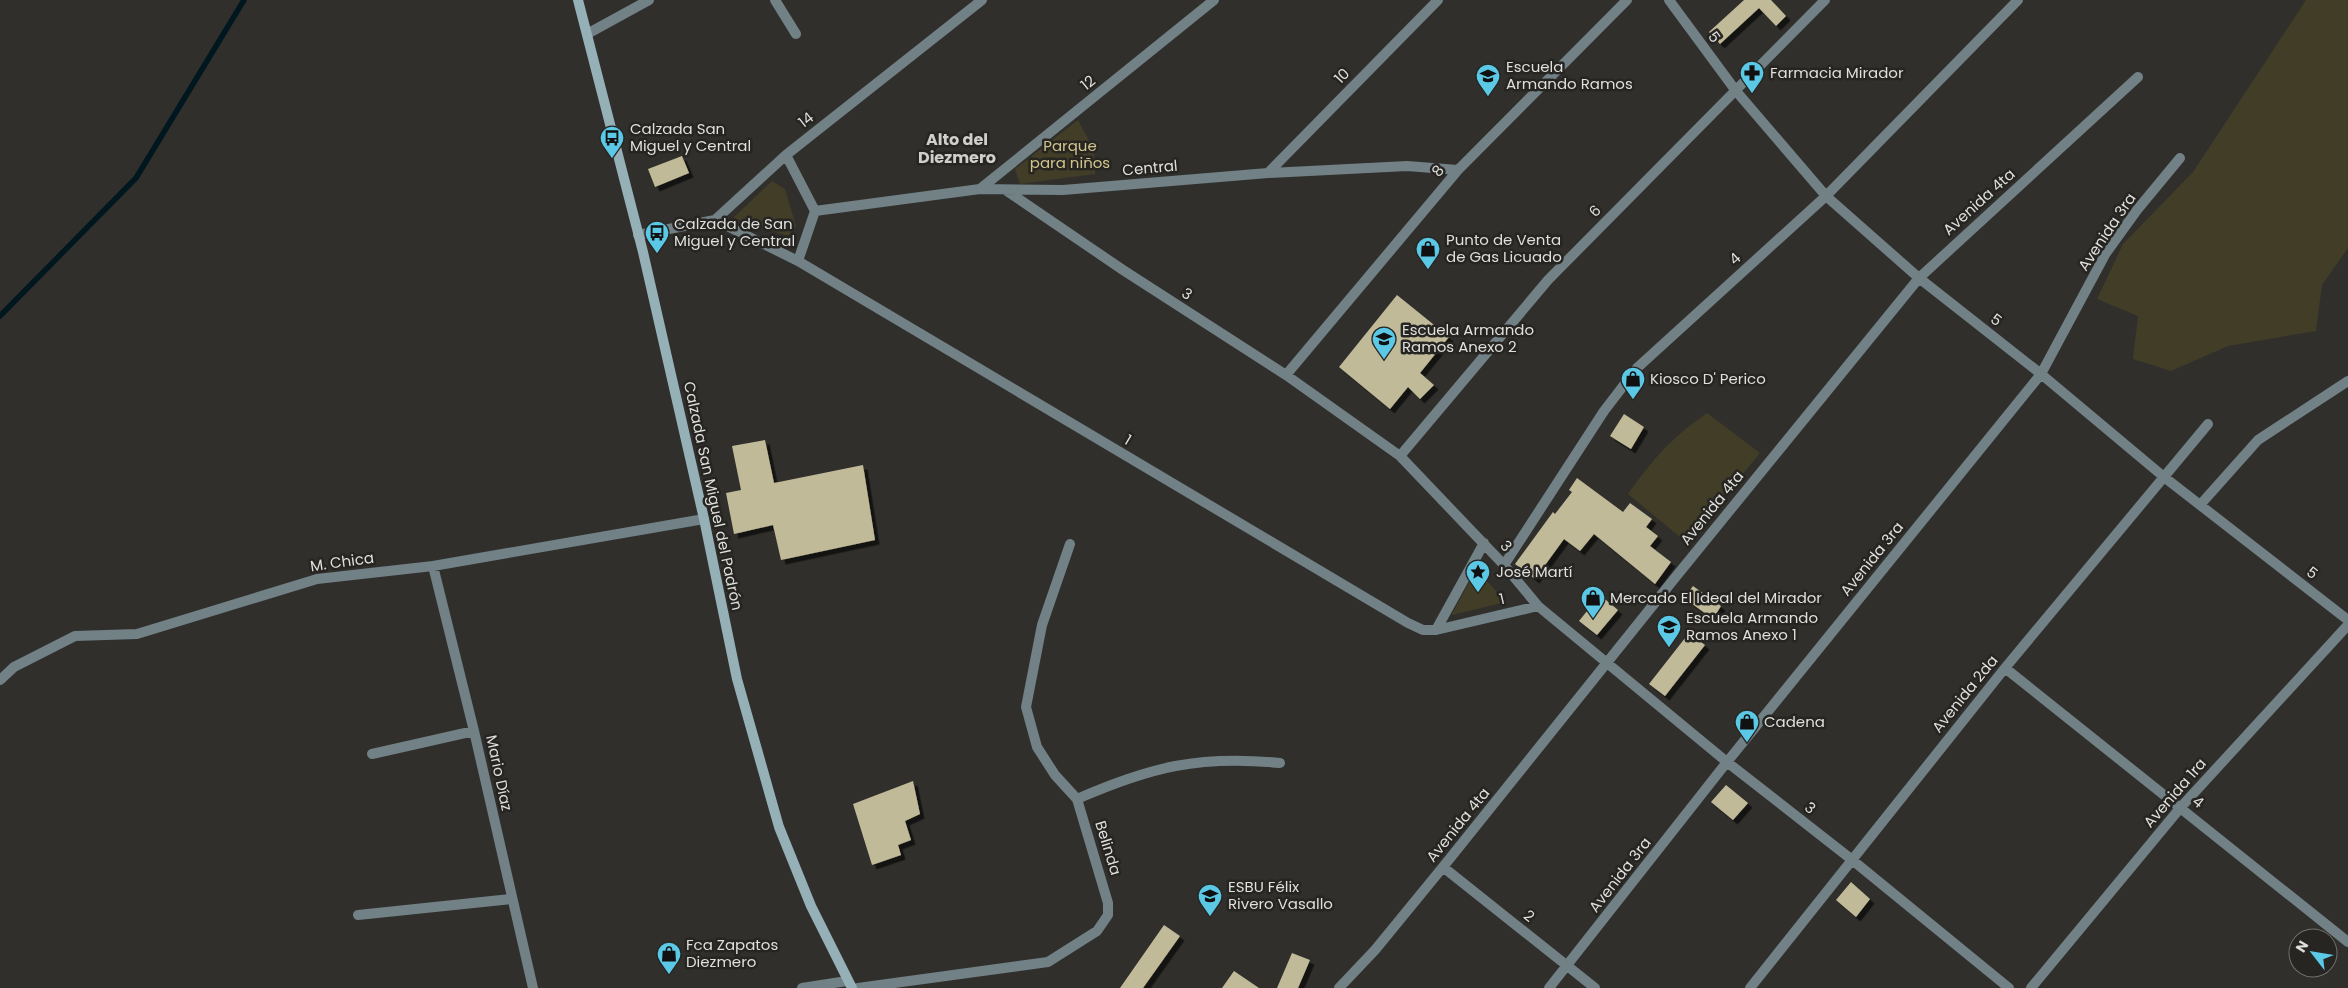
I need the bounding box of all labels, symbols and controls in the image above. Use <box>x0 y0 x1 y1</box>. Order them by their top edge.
street label: 5 <box>1703 27 1726 47</box>
place label: Escuela Armando Ramos <box>1506 56 1633 94</box>
pharmacy icon: Farmacia Mirador <box>1739 60 1765 94</box>
place label: Farmacia Mirador <box>1770 62 1904 83</box>
street label: 10 <box>1329 63 1354 88</box>
school or university icon: Escuela Armando Ramos <box>1475 63 1501 97</box>
street label: 12 <box>1076 70 1100 95</box>
street label: 14 <box>794 107 818 132</box>
place label: Calzada San Miguel y Central <box>630 118 751 156</box>
bus stop icon: Calzada San Miguel y Central <box>599 125 625 159</box>
district label: Alto del Diezmero <box>918 128 996 169</box>
park label: Parque para niños <box>1030 135 1110 173</box>
street label: Central <box>1121 155 1178 180</box>
street label: 8 <box>1427 160 1449 181</box>
street label: Avenida 4ta <box>1938 164 2019 240</box>
street label: Avenida 3ra <box>2073 189 2140 275</box>
street label: 6 <box>1584 200 1605 221</box>
place label: Calzada de San Miguel y Central <box>674 213 795 251</box>
bus stop icon: Calzada de San Miguel y Central <box>644 220 670 254</box>
place label: Punto de Venta de Gas Licuado <box>1446 229 1562 267</box>
shop icon: Punto de Venta de Gas Licuado <box>1415 236 1441 270</box>
street label: 4 <box>1724 248 1745 270</box>
street label: 3 <box>1178 282 1197 305</box>
street label: 5 <box>1986 308 2006 331</box>
place label: Escuela Armando Ramos Anexo 2 <box>1402 319 1534 357</box>
school or university icon: Escuela Armando Ramos Anexo 2 <box>1371 326 1397 360</box>
shop icon: Kiosco D' Perico <box>1620 366 1646 400</box>
place label: Kiosco D' Perico <box>1650 368 1766 389</box>
street label: Calzada San Miguel del Padrón <box>679 380 748 612</box>
street label: 1 <box>1121 429 1136 450</box>
street label: Avenida 4ta <box>1675 466 1748 549</box>
street label: Avenida 3ra <box>1835 517 1908 600</box>
street label: 3 <box>1496 535 1517 556</box>
street label: M. Chica <box>309 547 375 576</box>
place icon: José Martí <box>1465 559 1491 593</box>
place label: José Martí <box>1496 561 1573 582</box>
street label: 5 <box>2302 561 2322 584</box>
shop icon: Mercado El Ideal del Mirador <box>1580 585 1606 619</box>
place label: Mercado El Ideal del Mirador <box>1610 587 1822 608</box>
street label: 1 <box>1497 588 1507 609</box>
place label: Escuela Armando Ramos Anexo 1 <box>1686 607 1818 645</box>
school or university icon: Escuela Armando Ramos Anexo 1 <box>1656 614 1682 648</box>
street label: Avenida 2da <box>1927 650 2002 737</box>
shop icon: Cadena <box>1734 709 1760 743</box>
place label: Cadena <box>1764 711 1825 732</box>
street label: Mario Díaz <box>481 733 518 813</box>
street label: Avenida 1ra <box>2139 753 2211 832</box>
street label: Avenida 4ta <box>1421 783 1494 866</box>
street label: 4 <box>2188 790 2209 813</box>
street label: 3 <box>1800 797 1820 819</box>
street label: Belinda <box>1090 818 1127 878</box>
street label: Avenida 3ra <box>1584 833 1656 917</box>
place label: ESBU Félix Rivero Vasallo <box>1228 876 1333 914</box>
school or university icon: ESBU Félix Rivero Vasallo <box>1197 883 1223 917</box>
street label: 2 <box>1519 905 1539 926</box>
north arrow <box>2288 928 2338 978</box>
place label: Fca Zapatos Diezmero <box>686 934 778 972</box>
text: N <box>2291 937 2313 956</box>
shop icon: Fca Zapatos Diezmero <box>656 941 682 975</box>

